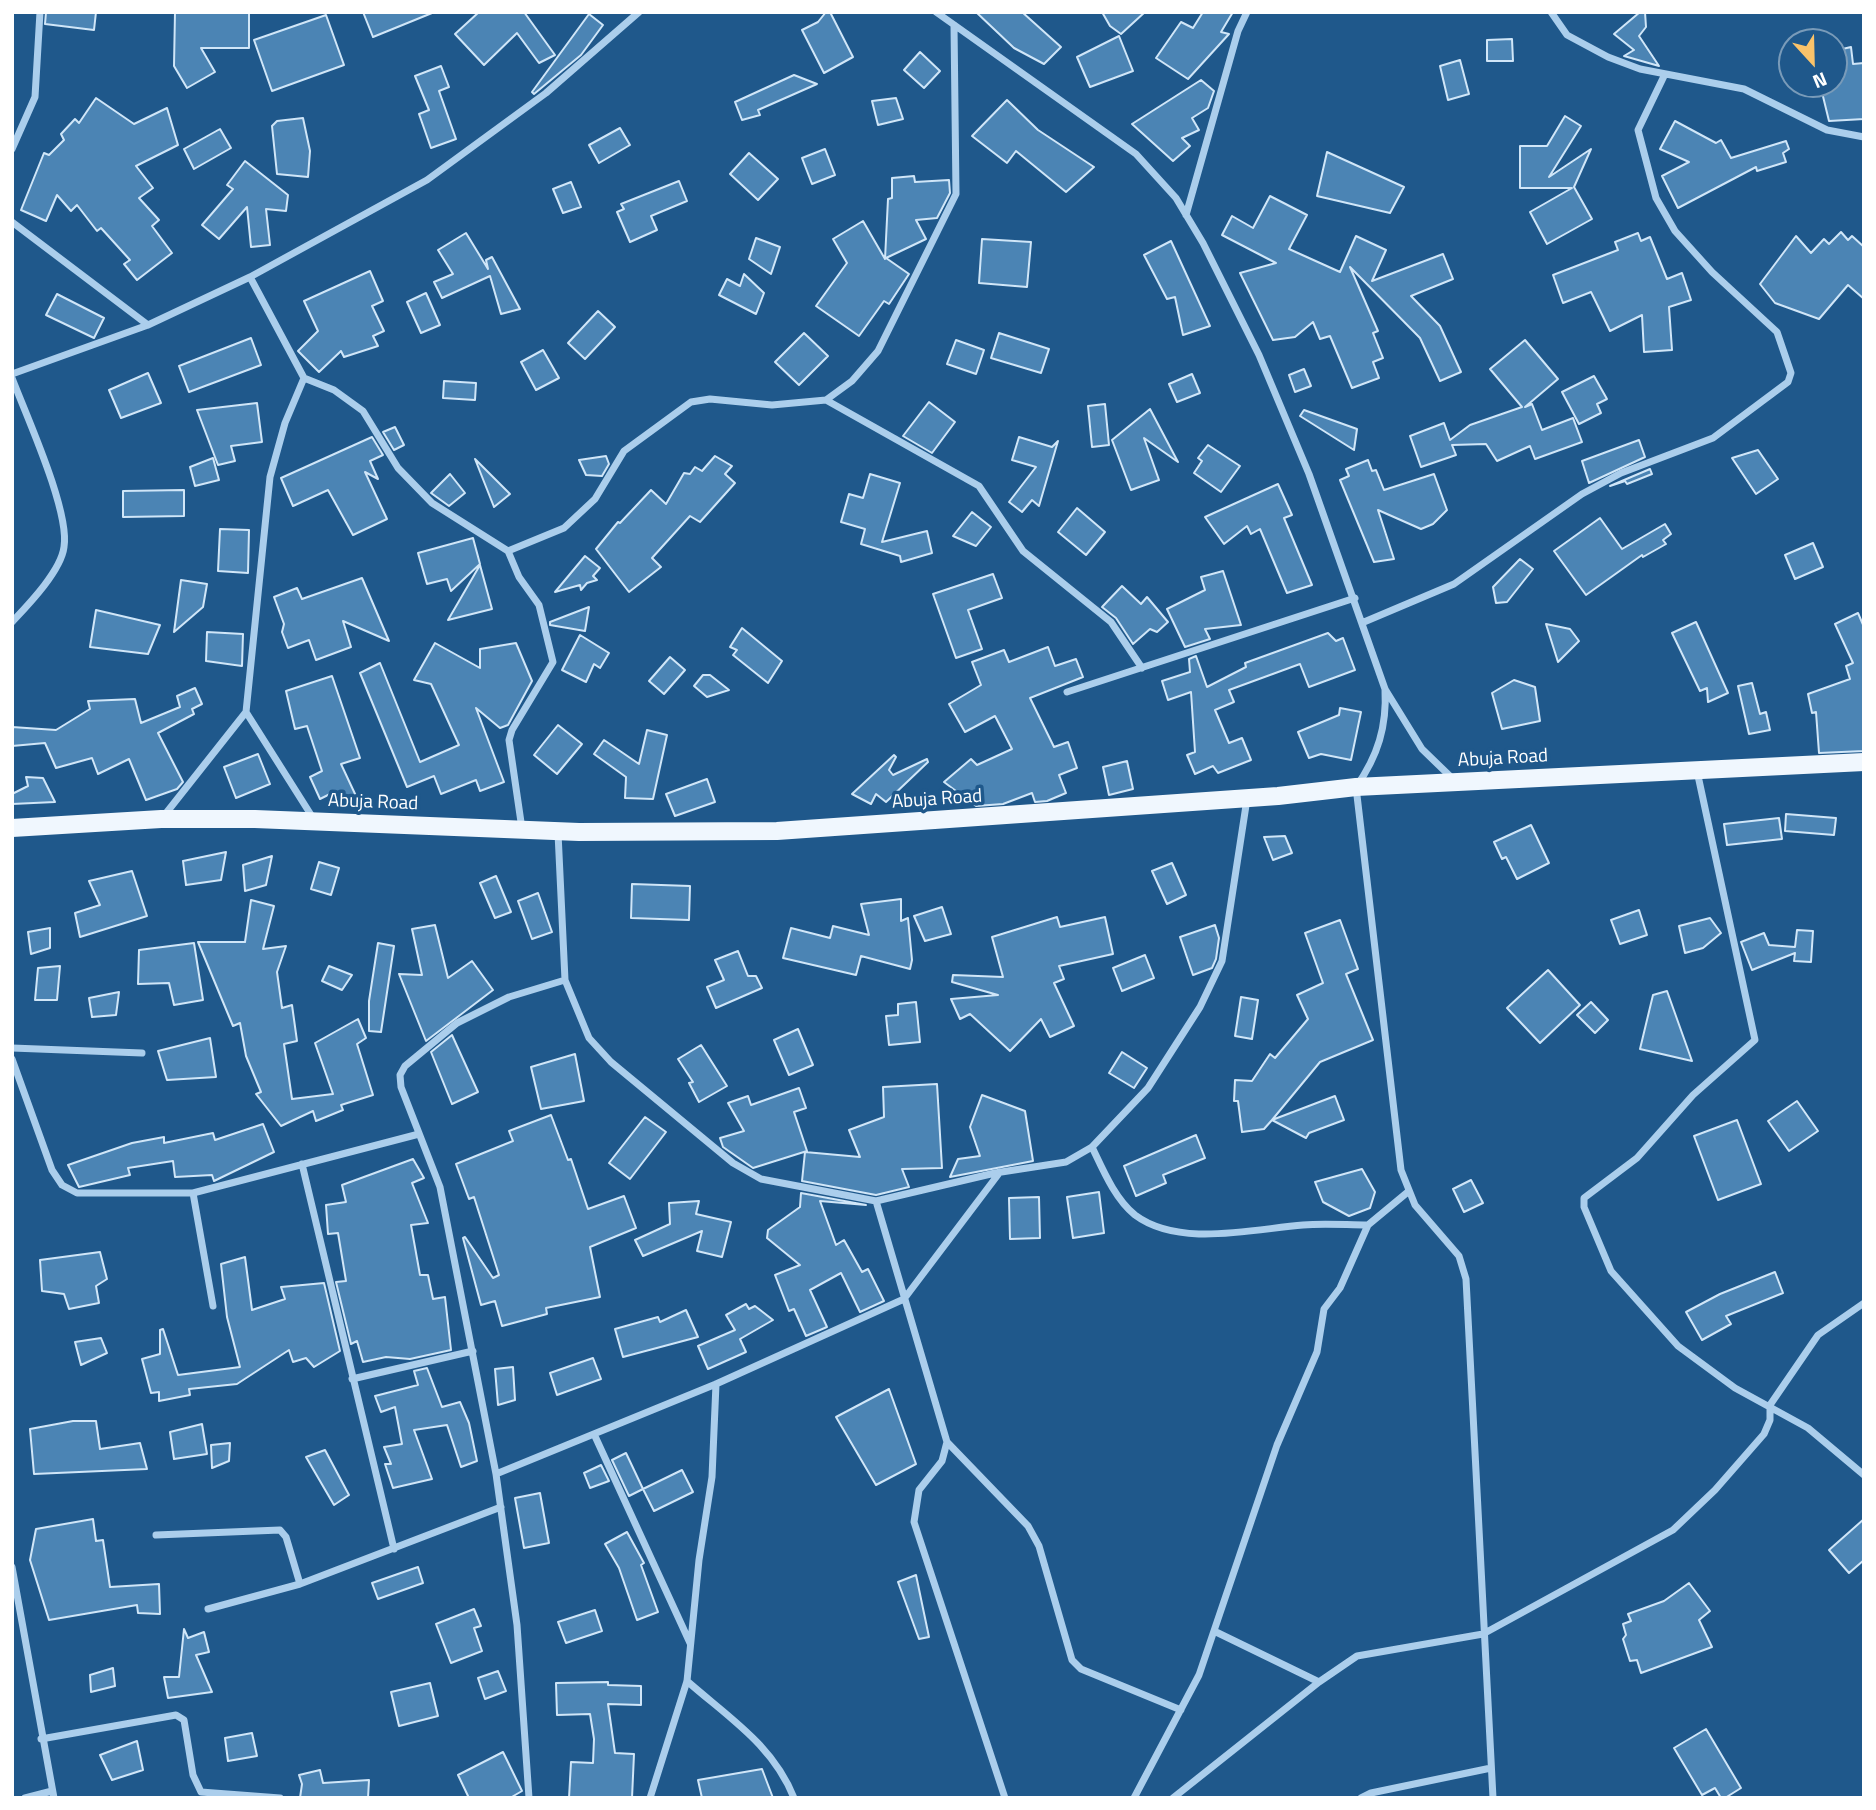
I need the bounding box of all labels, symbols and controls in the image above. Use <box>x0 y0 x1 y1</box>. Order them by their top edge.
north arrow <box>1778 28 1848 98</box>
text: N <box>1809 65 1832 97</box>
street label: Abuja Road <box>1457 745 1549 773</box>
street label: Abuja Road <box>891 785 983 815</box>
street label: Abuja Road <box>327 790 419 816</box>

